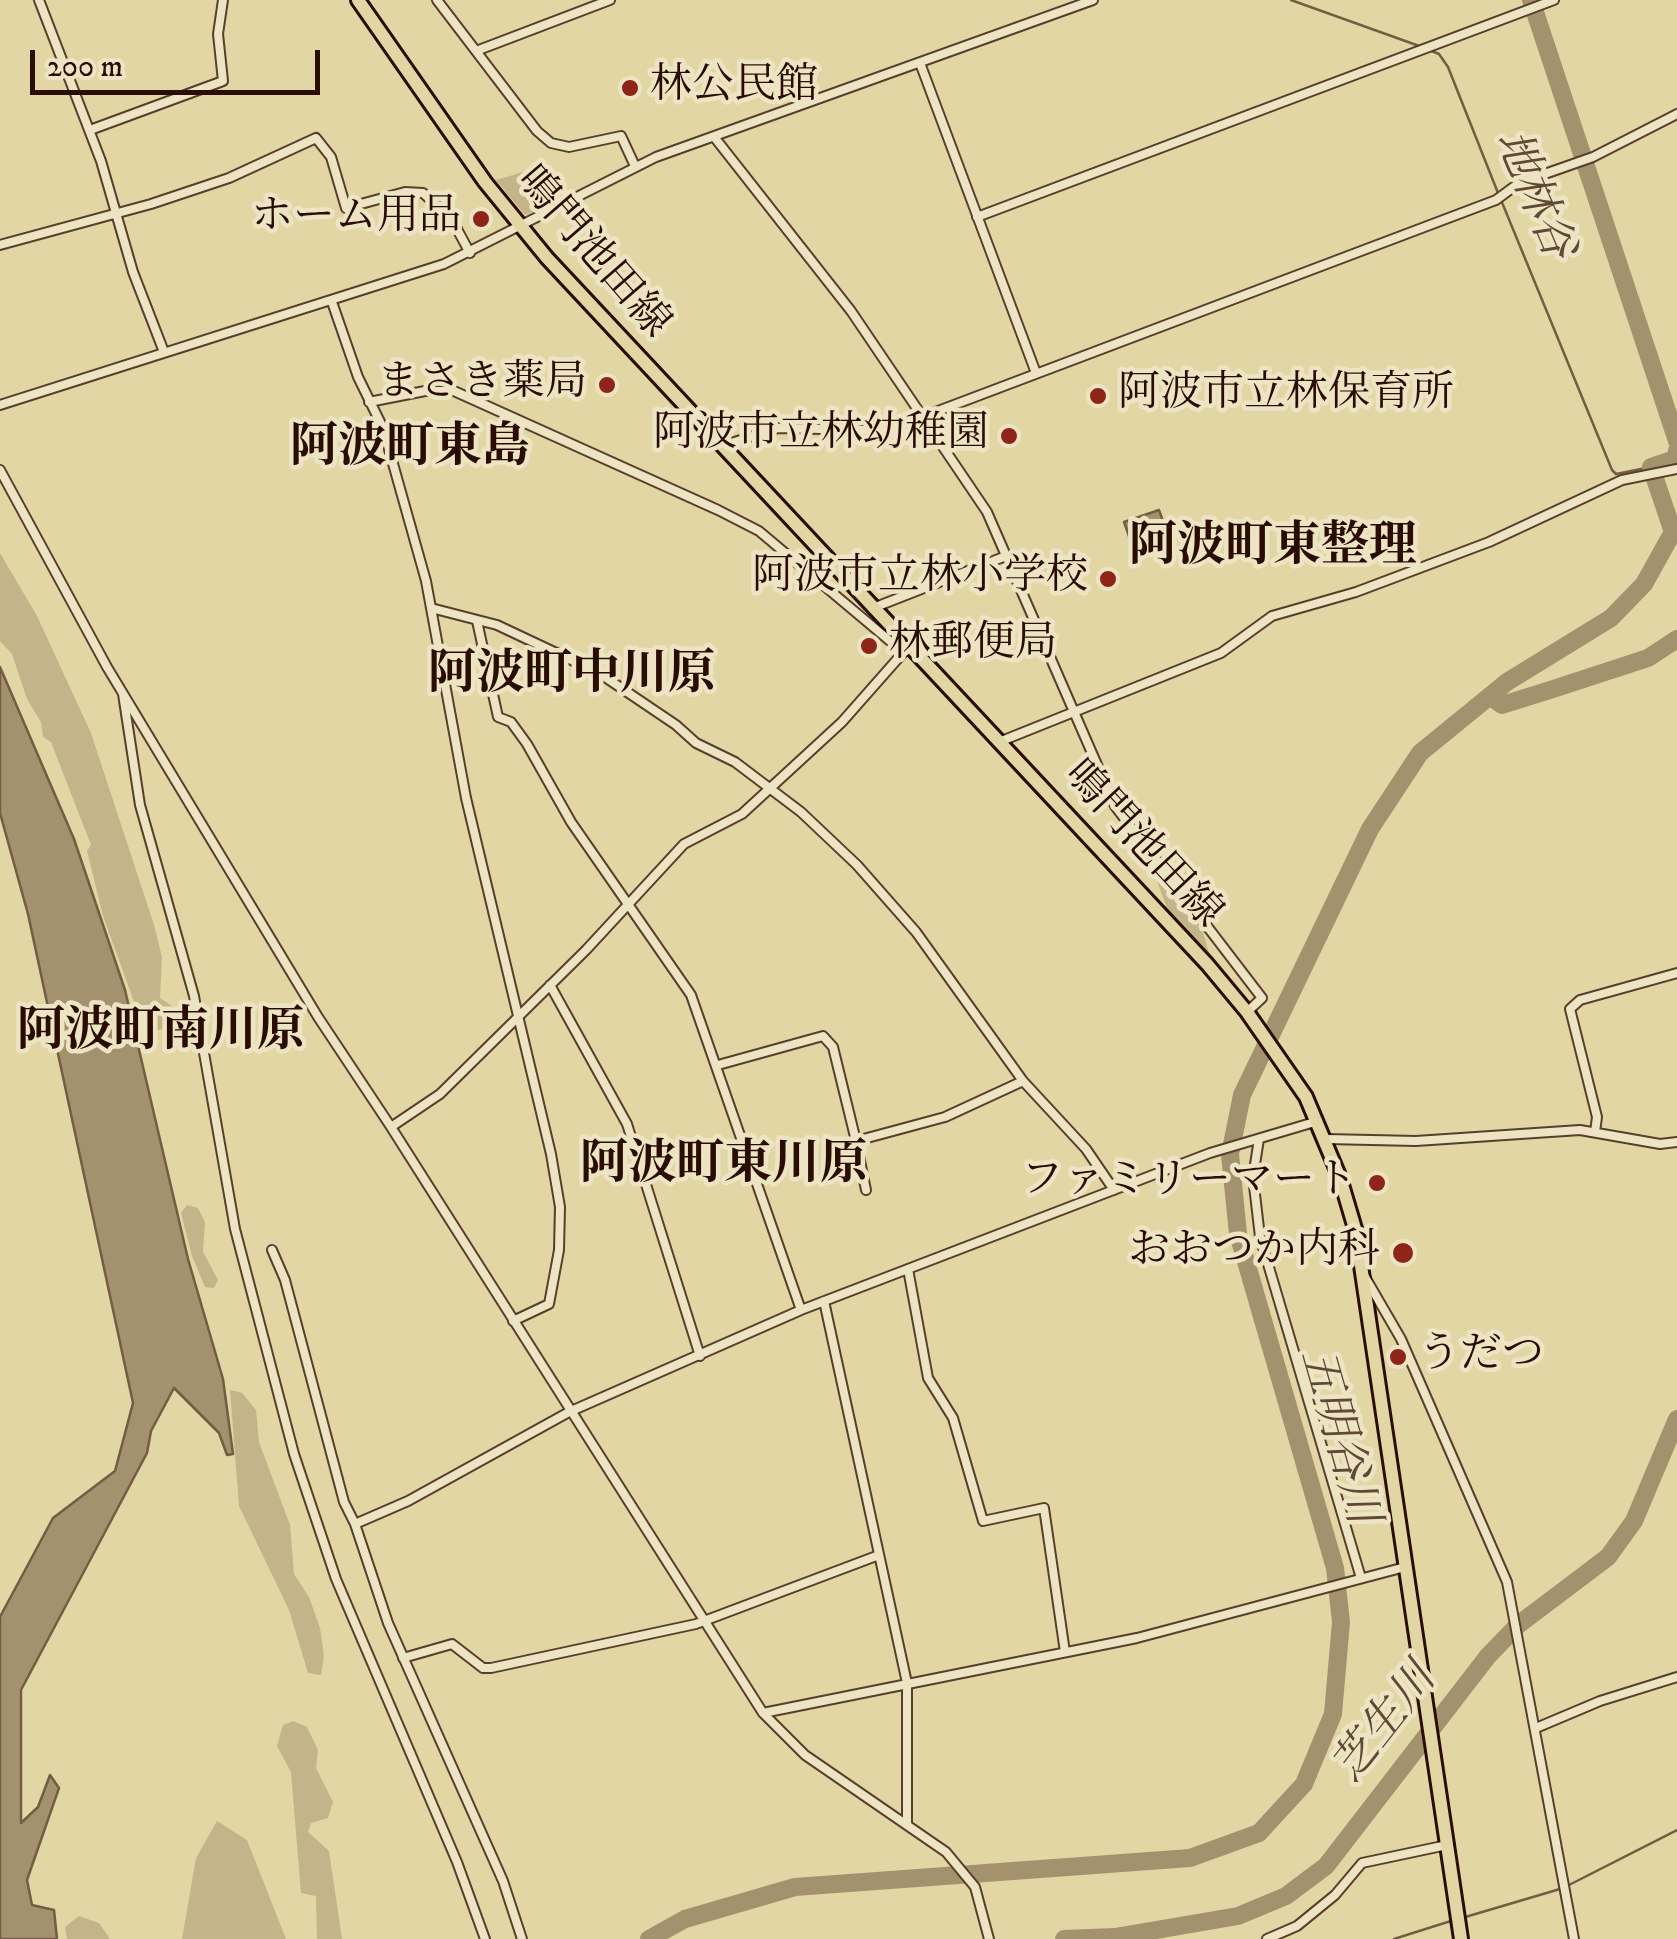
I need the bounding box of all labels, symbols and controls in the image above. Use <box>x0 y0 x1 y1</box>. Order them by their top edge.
scale bar <box>35 30 325 92</box>
text: 200 m <box>47 49 123 86</box>
place label: 林公民館 <box>650 63 818 113</box>
marker: 林公民館 <box>619 77 641 99</box>
water label: 地林谷 <box>1480 123 1582 269</box>
street label: 鳴門池田線 <box>503 158 679 350</box>
place label: ホーム用品 <box>251 194 461 244</box>
marker: ホーム用品 <box>470 208 492 230</box>
place label: まさき薬局 <box>377 360 587 410</box>
place label: 阿波市立林保育所 <box>1118 371 1454 421</box>
marker: まさき薬局 <box>596 374 618 396</box>
marker: 阿波市立林保育所 <box>1087 385 1109 407</box>
place label: 阿波市立林幼稚園 <box>653 411 989 461</box>
district label: 阿波町東島 <box>290 422 530 480</box>
marker: 阿波市立林幼稚園 <box>998 425 1020 447</box>
district label: 阿波町東整理 <box>1129 521 1417 579</box>
place label: 阿波市立林小学校 <box>752 554 1088 604</box>
marker: 阿波市立林小学校 <box>1097 568 1119 590</box>
place label: 林郵便局 <box>889 621 1057 671</box>
marker: 林郵便局 <box>858 635 880 657</box>
district label: 阿波町中川原 <box>428 649 716 707</box>
street label: 鳴門池田線 <box>1051 752 1231 940</box>
district label: 阿波町南川原 <box>17 1006 305 1064</box>
district label: 阿波町東川原 <box>580 1139 868 1197</box>
place label: ファミリーマート <box>1021 1158 1357 1208</box>
marker: ファミリーマート <box>1366 1172 1388 1194</box>
place label: おおつか内科 <box>1128 1228 1380 1278</box>
marker: おおつか内科 <box>1390 1240 1416 1266</box>
place label: うだつ <box>1418 1332 1544 1382</box>
water label: 五明谷川 <box>1285 1343 1387 1531</box>
marker: うだつ <box>1387 1346 1409 1368</box>
water label: 芝生川 <box>1324 1655 1450 1795</box>

